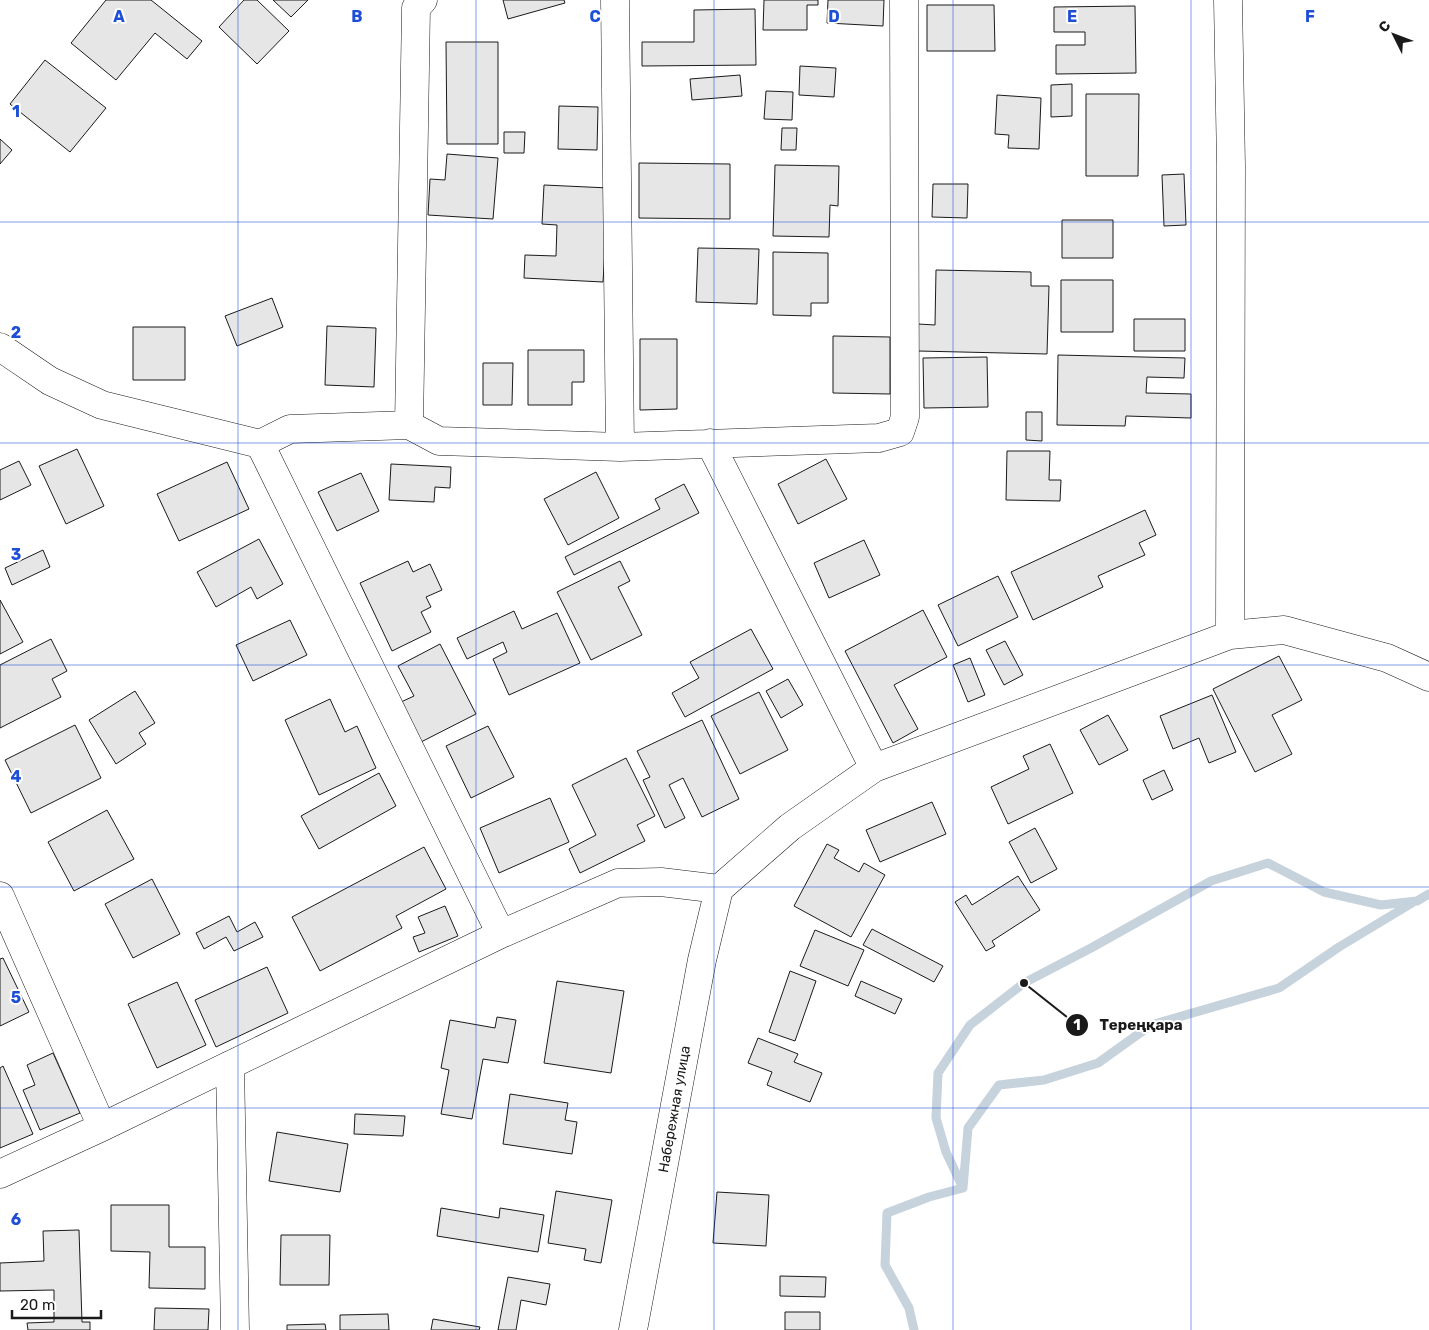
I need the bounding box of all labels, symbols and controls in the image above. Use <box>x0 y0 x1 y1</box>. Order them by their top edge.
text: A <box>113 7 125 26</box>
text: B <box>351 7 363 26</box>
text: C <box>589 7 601 26</box>
text: D <box>828 7 840 26</box>
text: E <box>1067 7 1077 26</box>
text: F <box>1305 7 1315 26</box>
north arrow <box>1369 10 1419 60</box>
text: С <box>1375 17 1394 36</box>
text: 1 <box>12 102 20 121</box>
text: 2 <box>11 323 21 342</box>
text: 3 <box>11 545 21 564</box>
text: 4 <box>11 767 22 786</box>
text: 5 <box>11 988 21 1007</box>
callout: Тереңқара <box>1064 1010 1193 1040</box>
text: 1 <box>1073 1016 1081 1034</box>
text: Тереңқара <box>1099 1016 1183 1034</box>
street label: Набережная улица <box>655 1044 694 1174</box>
text: 6 <box>11 1210 21 1229</box>
scale bar <box>12 1288 101 1320</box>
text: 20 m <box>20 1296 55 1314</box>

